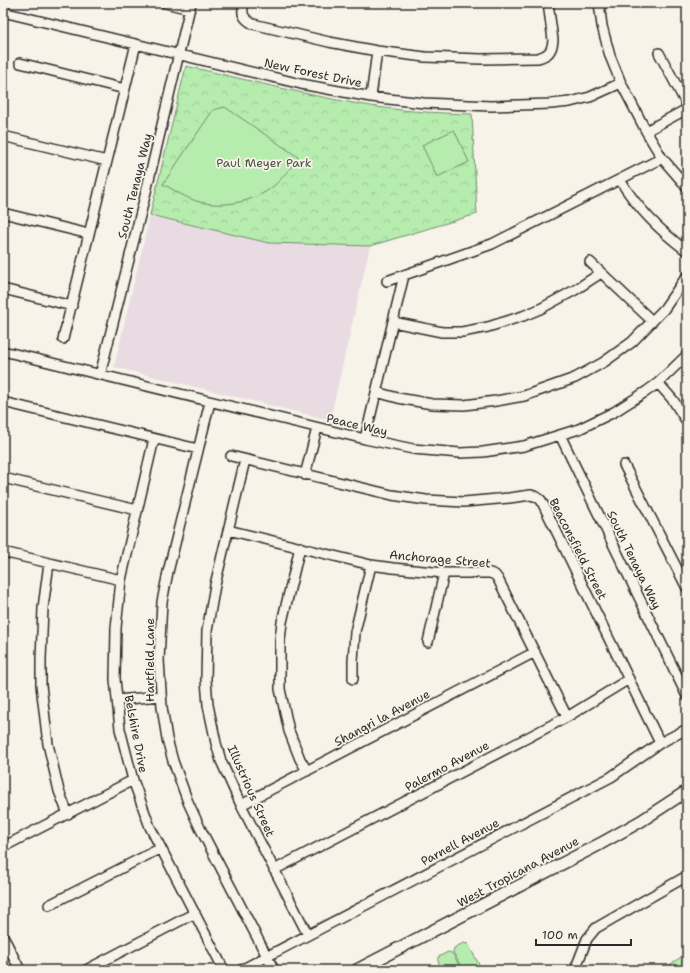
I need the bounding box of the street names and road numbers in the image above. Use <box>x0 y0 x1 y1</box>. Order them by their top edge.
street label: New Forest Drive <box>263 55 364 91</box>
street label: South Tenaya Way <box>114 132 156 240</box>
street label: Peace Way <box>325 410 389 440</box>
street label: Beaconsfield Street <box>545 495 611 603</box>
street label: South Tenaya Way <box>603 508 665 612</box>
street label: Anchorage Street <box>389 547 491 571</box>
street label: Hartfield Lane <box>142 618 158 702</box>
street label: Shangri la Avenue <box>331 686 433 750</box>
street label: Belshire Drive <box>121 694 151 774</box>
street label: Palermo Avenue <box>402 737 492 795</box>
street label: Illustrious Street <box>224 743 278 839</box>
street label: Parnell Avenue <box>418 815 502 869</box>
street label: West Tropicana Avenue <box>454 833 582 911</box>

